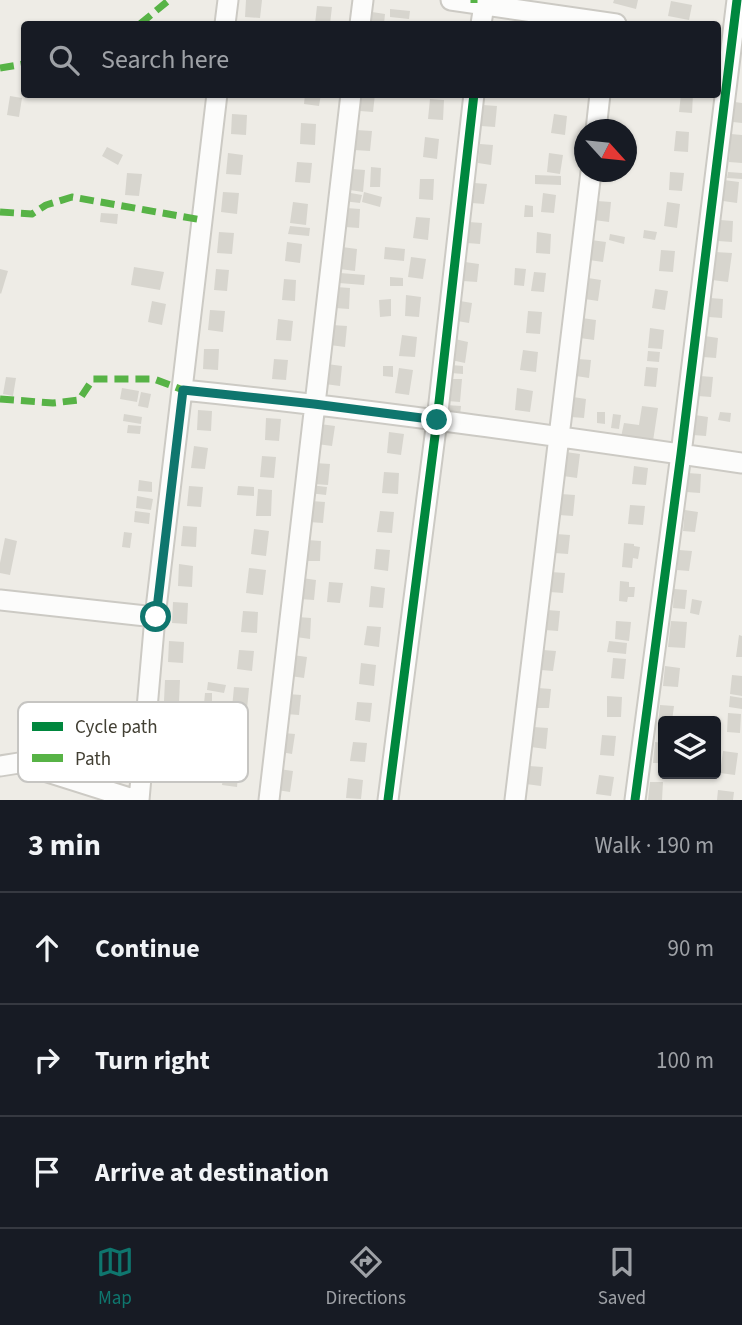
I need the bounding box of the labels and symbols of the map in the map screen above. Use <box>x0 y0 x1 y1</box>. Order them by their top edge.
north arrow <box>574 119 637 182</box>
route end <box>421 404 452 435</box>
route start <box>140 601 171 632</box>
legend <box>18 702 248 782</box>
text: Cycle path <box>75 714 157 741</box>
text: Path <box>75 746 111 773</box>

